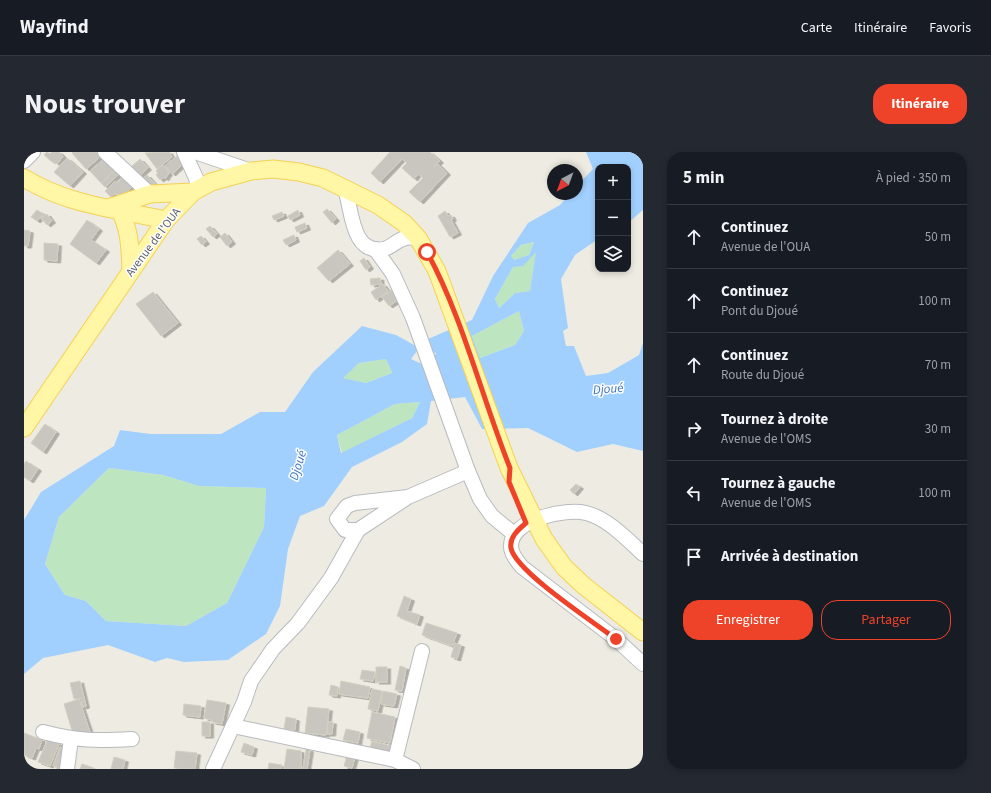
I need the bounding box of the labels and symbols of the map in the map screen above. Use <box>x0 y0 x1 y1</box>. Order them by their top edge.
north arrow <box>547 164 583 200</box>
street label: Avenue de l'OUA <box>122 204 185 280</box>
route start <box>418 243 436 261</box>
water label: Djoué <box>592 379 625 399</box>
water label: Djoué <box>285 447 311 483</box>
route end <box>607 630 625 648</box>

